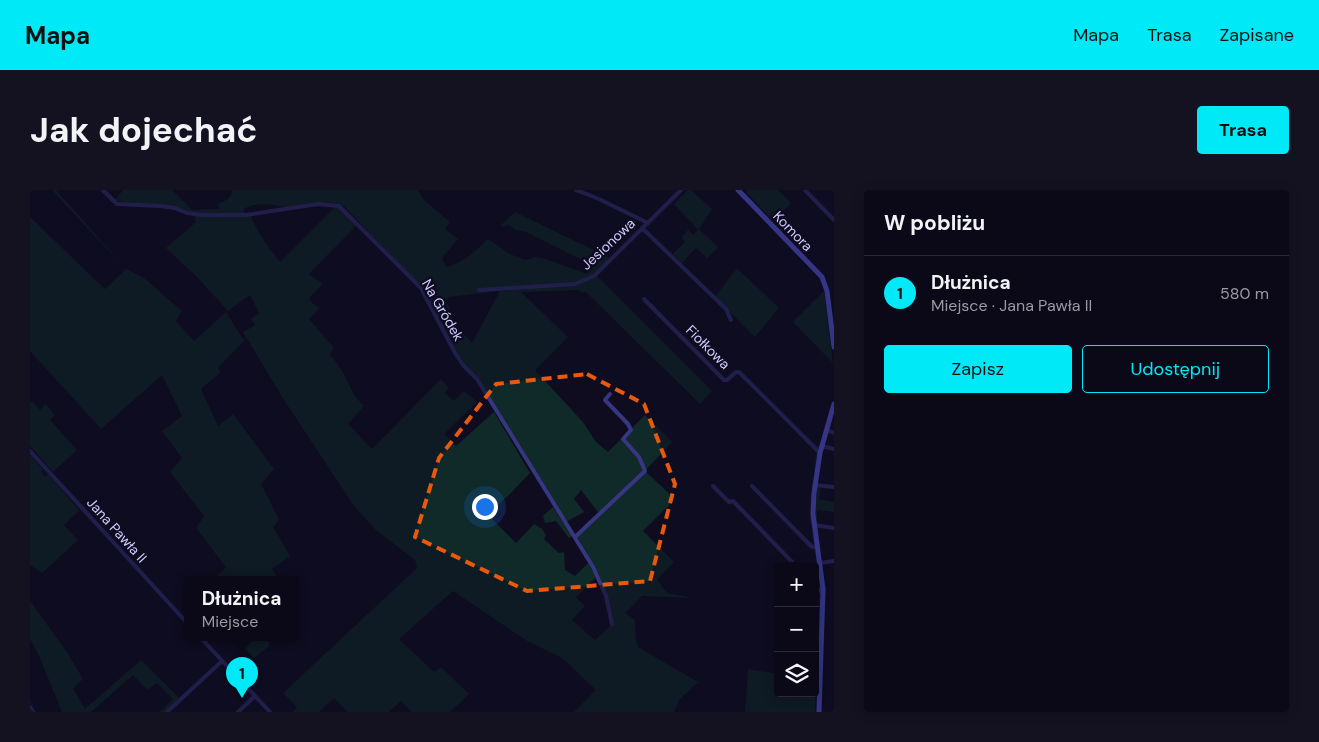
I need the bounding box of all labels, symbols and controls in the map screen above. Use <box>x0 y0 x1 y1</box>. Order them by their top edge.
text: Mapa <box>25 20 90 51</box>
text: Mapa <box>1073 23 1119 47</box>
text: Trasa <box>1147 23 1191 47</box>
text: Zapisane <box>1219 23 1294 47</box>
button: Trasa <box>1197 106 1289 154</box>
text: Jak dojechać <box>30 107 257 153</box>
street label: Komora <box>769 207 817 255</box>
text: W pobliżu <box>884 209 985 237</box>
street label: Jesionowa <box>577 214 639 274</box>
text: Dłużnica <box>931 270 1011 295</box>
street label: Na Gródek <box>418 276 468 344</box>
text: 1 <box>897 283 903 304</box>
text: 580 m <box>1220 283 1269 304</box>
text: Miejsce · Jana Pawła II <box>931 295 1092 316</box>
street label: Fiołkowa <box>682 321 734 373</box>
button: Zapisz <box>884 345 1072 393</box>
button: Udostępnij <box>1082 345 1269 393</box>
street label: Jana Pawła II <box>83 494 151 566</box>
your location <box>472 494 498 520</box>
map controls <box>774 562 819 697</box>
button: + <box>774 562 819 607</box>
popup <box>184 576 299 641</box>
text: Dłużnica <box>202 586 281 611</box>
button: − <box>774 607 819 652</box>
text: Miejsce <box>202 611 258 632</box>
button: layers <box>774 652 819 697</box>
pin: 1 <box>226 657 258 698</box>

